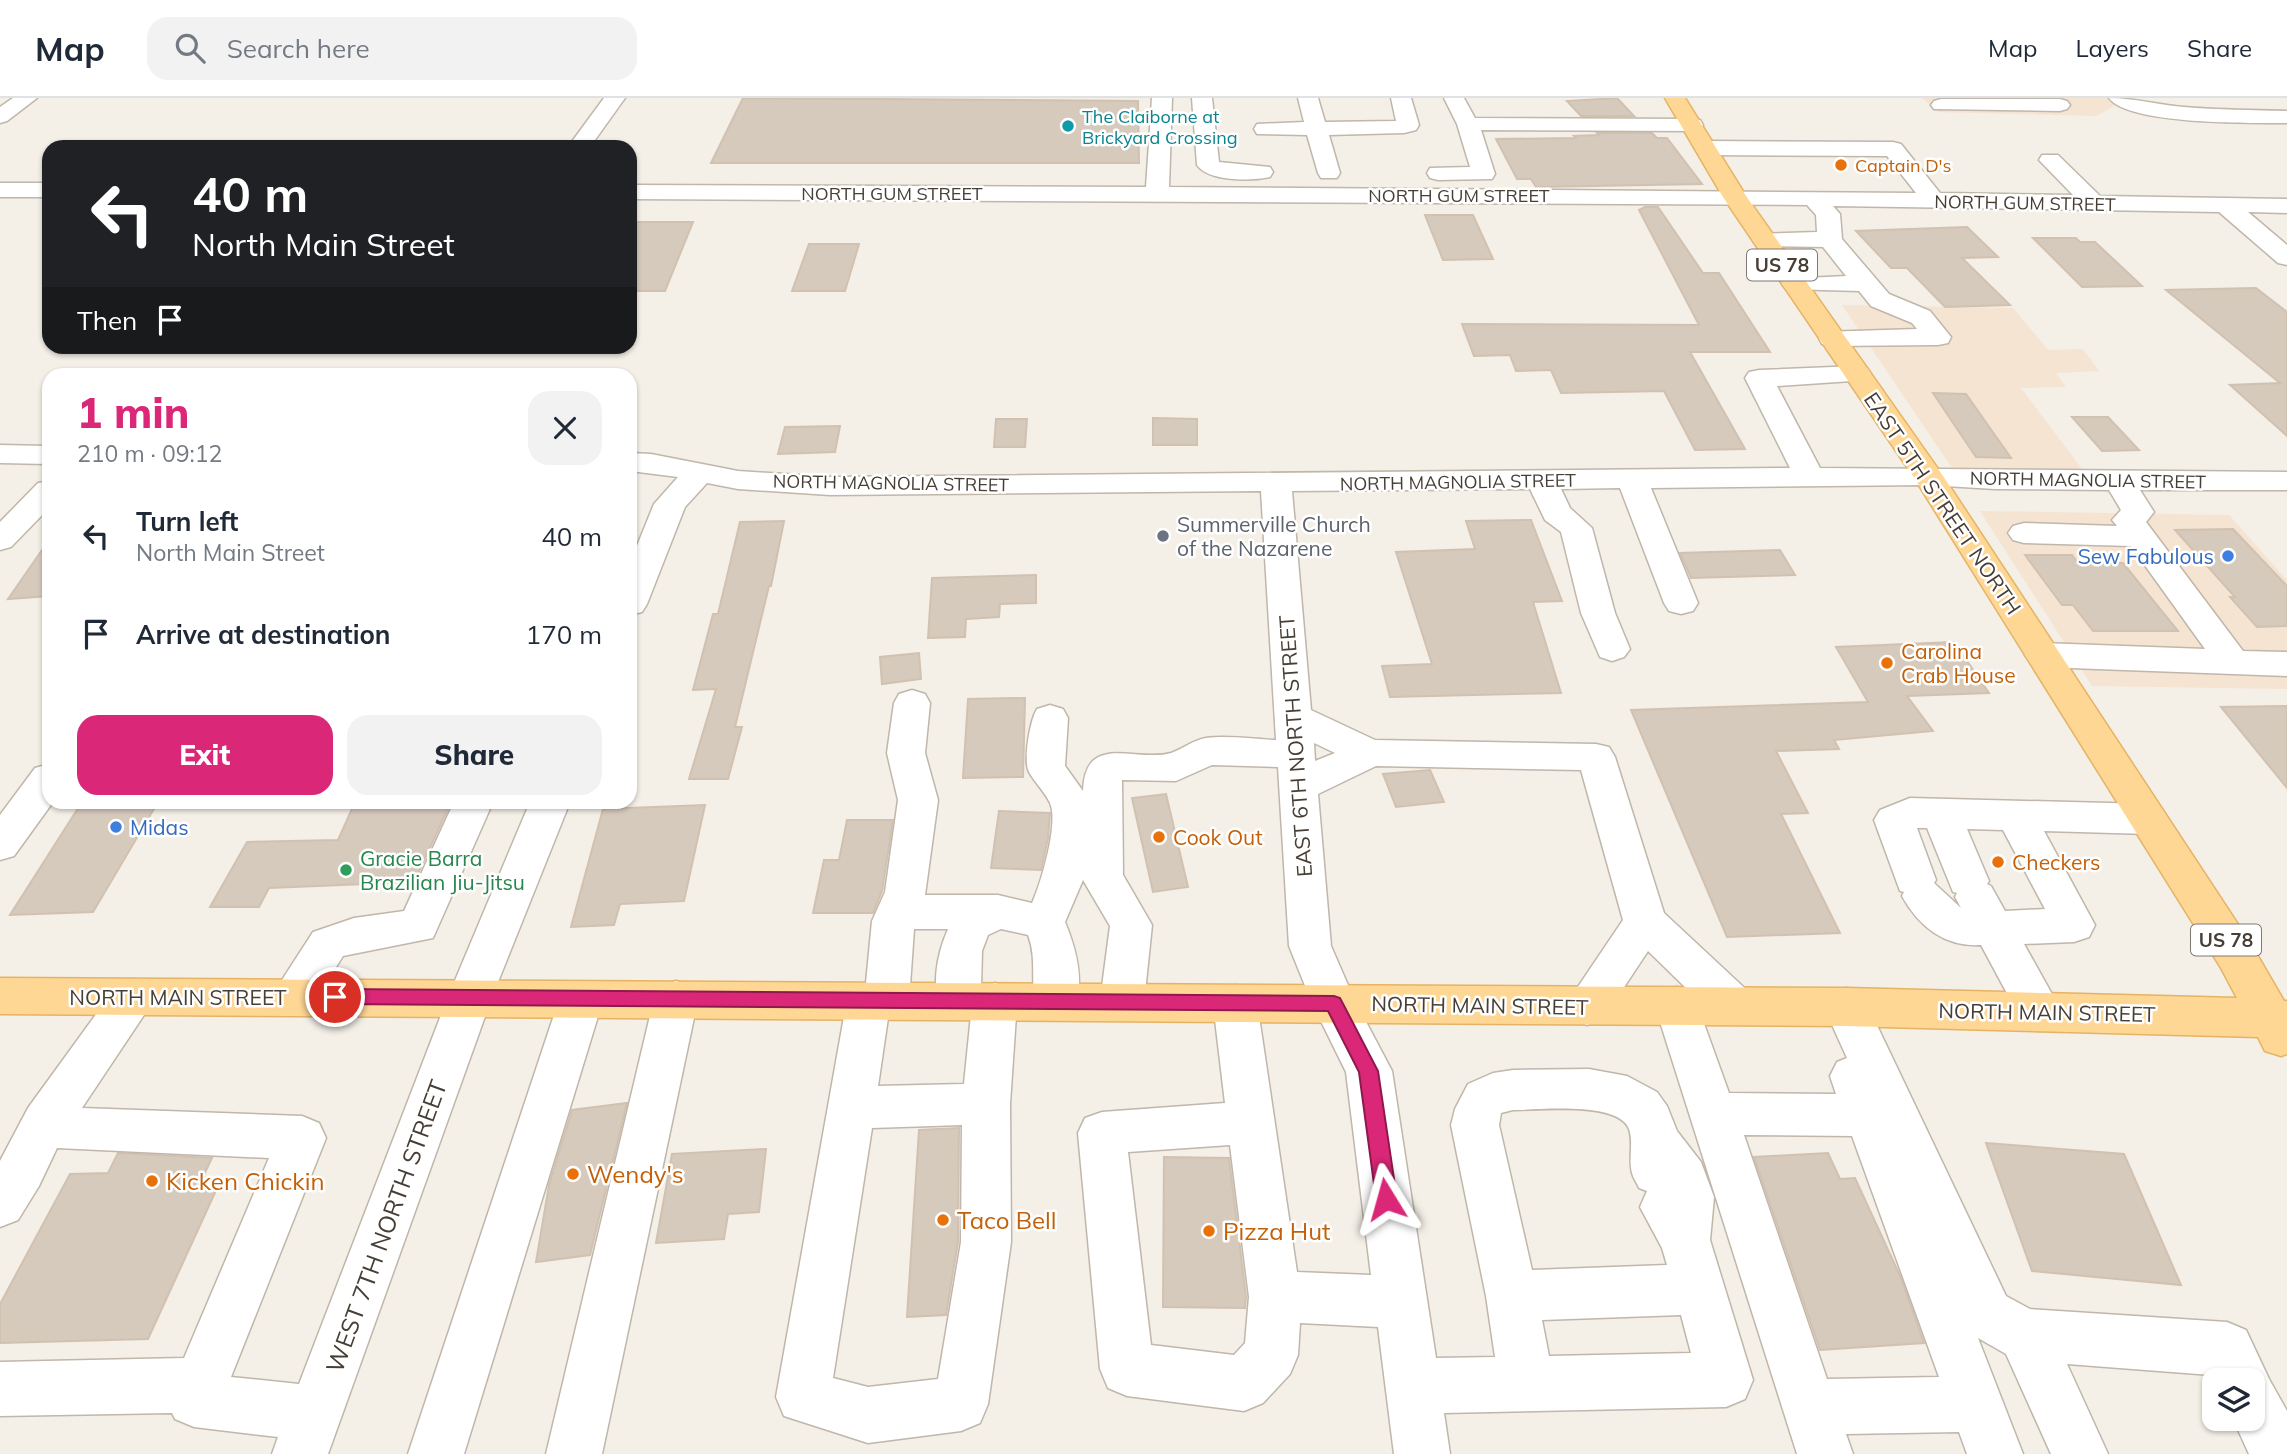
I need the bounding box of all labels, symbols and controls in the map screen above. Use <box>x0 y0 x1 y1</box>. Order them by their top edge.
search box <box>147 17 637 80</box>
text: Map <box>35 28 105 69</box>
icon: search <box>171 29 209 67</box>
text: Search here <box>227 32 370 65</box>
text: Map <box>1988 33 2037 63</box>
text: Layers <box>2075 33 2149 63</box>
text: Share <box>2187 33 2252 63</box>
place label: The Claiborne at Brickyard Crossing <box>1082 105 1238 149</box>
marker: The Claiborne at Brickyard Crossing <box>1060 118 1076 134</box>
place label: Captain D's <box>1855 154 1952 177</box>
marker: Captain D's <box>1833 157 1849 173</box>
text: 40 m <box>192 163 308 224</box>
icon: left <box>77 168 168 259</box>
street label: NORTH GUM STREET <box>801 182 983 205</box>
street label: NORTH GUM STREET <box>1368 184 1550 207</box>
street label: NORTH GUM STREET <box>1934 190 2116 216</box>
text: North Main Street <box>192 224 455 264</box>
road number: US 78 <box>1747 250 1817 280</box>
icon: arrive <box>151 301 189 339</box>
text: Then <box>77 304 137 337</box>
text: 1 min <box>77 386 190 439</box>
street label: EAST 5TH STREET NORTH <box>1859 387 2027 619</box>
button: close <box>528 391 602 465</box>
text: 210 m · 09:12 <box>77 439 222 468</box>
street label: NORTH MAGNOLIA STREET <box>1970 466 2206 494</box>
street label: NORTH MAGNOLIA STREET <box>1340 468 1576 496</box>
street label: NORTH MAGNOLIA STREET <box>773 469 1009 497</box>
text: Turn left <box>136 505 238 538</box>
place label: Summerville Church of the Nazarene <box>1177 511 1371 561</box>
icon: left <box>77 517 115 555</box>
text: 40 m <box>541 520 602 553</box>
marker: Summerville Church of the Nazarene <box>1155 528 1171 544</box>
text: North Main Street <box>136 538 325 567</box>
place label: Sew Fabulous <box>2078 543 2214 569</box>
marker: Sew Fabulous <box>2220 548 2236 564</box>
street label: EAST 6TH NORTH STREET <box>1273 614 1317 878</box>
icon: arrive <box>77 615 115 653</box>
text: Arrive at destination <box>136 618 391 651</box>
text: 170 m <box>526 618 602 651</box>
place label: Carolina Crab House <box>1901 638 2016 688</box>
marker: Carolina Crab House <box>1879 655 1895 671</box>
button: Exit <box>77 715 333 795</box>
button: Share <box>347 715 602 795</box>
place label: Midas <box>130 814 189 840</box>
marker: Midas <box>108 819 124 835</box>
place label: Cook Out <box>1173 824 1263 850</box>
marker: Cook Out <box>1151 829 1167 845</box>
place label: Gracie Barra Brazilian Jiu-Jitsu <box>360 845 525 895</box>
place label: Checkers <box>2012 849 2100 875</box>
marker: Checkers <box>1990 854 2006 870</box>
marker: Gracie Barra Brazilian Jiu-Jitsu <box>338 862 354 878</box>
road number: US 78 <box>2191 925 2261 956</box>
pin <box>305 967 365 1027</box>
icon: arrive <box>316 978 354 1016</box>
street label: NORTH MAIN STREET <box>69 984 287 1010</box>
street label: NORTH MAIN STREET <box>1371 990 1589 1020</box>
street label: NORTH MAIN STREET <box>1938 997 2156 1027</box>
street label: WEST 7TH NORTH STREET <box>319 1075 453 1376</box>
place label: Wendy's <box>587 1159 684 1189</box>
position arrow <box>1349 1162 1423 1236</box>
place label: Kicken Chickin <box>166 1166 324 1196</box>
marker: Wendy's <box>565 1166 581 1182</box>
marker: Kicken Chickin <box>144 1173 160 1189</box>
place label: Taco Bell <box>957 1205 1056 1235</box>
marker: Taco Bell <box>935 1212 951 1228</box>
place label: Pizza Hut <box>1223 1216 1330 1246</box>
marker: Pizza Hut <box>1201 1223 1217 1239</box>
map controls <box>2202 1368 2265 1431</box>
button: layers <box>2202 1368 2265 1431</box>

